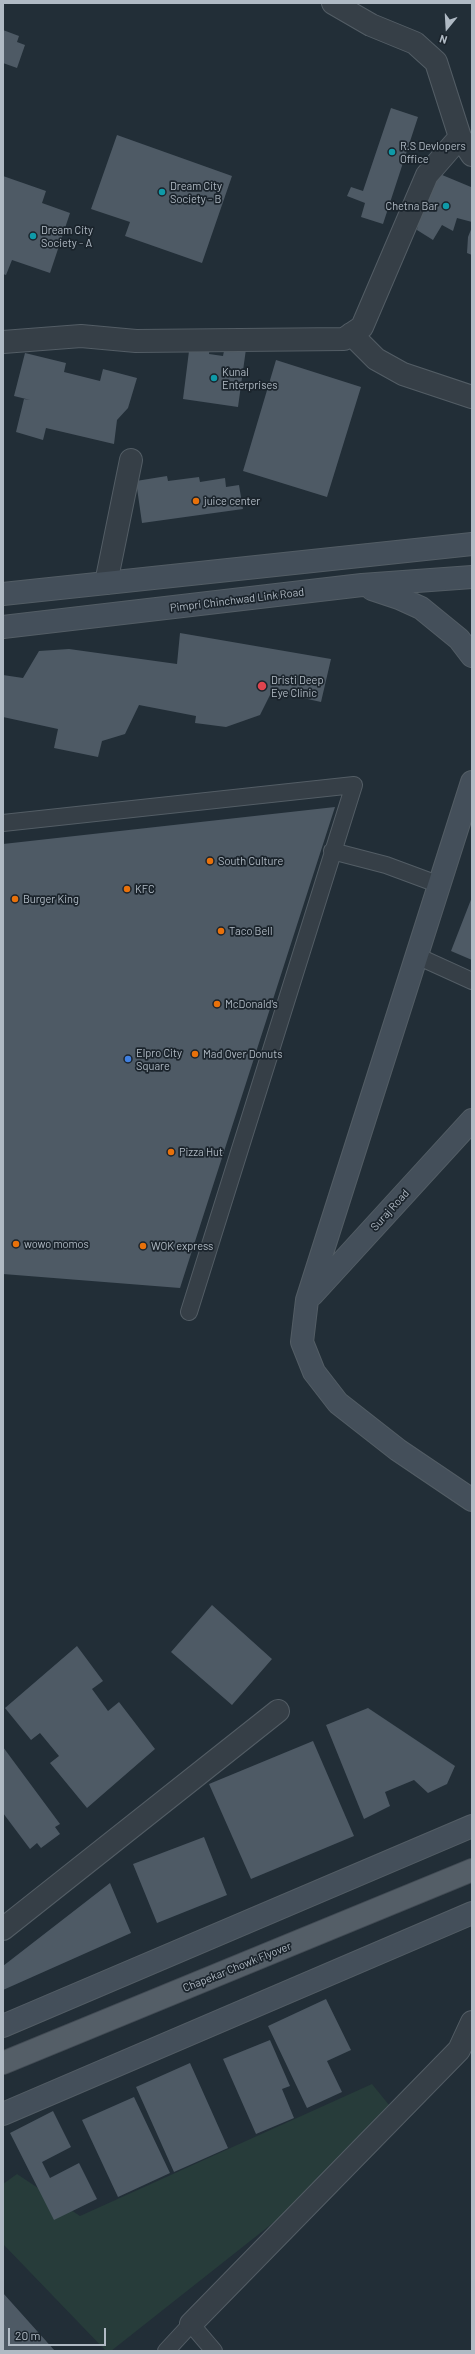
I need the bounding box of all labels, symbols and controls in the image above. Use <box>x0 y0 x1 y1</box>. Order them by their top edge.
north arrow <box>427 8 467 48</box>
text: N <box>438 33 449 47</box>
place label: R.S Devlopers Office <box>400 139 466 165</box>
marker: R.S Devlopers Office <box>387 147 397 157</box>
place label: Dream City Society - B <box>170 179 222 205</box>
marker: Dream City Society - B <box>157 187 167 197</box>
place label: Chetna Bar <box>385 199 438 213</box>
marker: Chetna Bar <box>441 201 451 211</box>
place label: Dream City Society - A <box>41 223 93 249</box>
marker: Dream City Society - A <box>28 231 38 241</box>
place label: Kunal Enterprises <box>222 365 278 391</box>
marker: Kunal Enterprises <box>209 373 219 383</box>
place label: juice center <box>204 494 260 508</box>
marker: juice center <box>191 496 201 506</box>
street label: Pimpri Chinchwad Link Road <box>169 585 305 615</box>
place label: Dristi Deep Eye Clinic <box>271 673 323 699</box>
marker: Dristi Deep Eye Clinic <box>256 680 268 692</box>
place label: South Culture <box>218 854 283 868</box>
marker: South Culture <box>205 856 215 866</box>
place label: KFC <box>135 882 155 896</box>
marker: KFC <box>122 884 132 894</box>
place label: Burger King <box>23 892 79 906</box>
marker: Burger King <box>10 894 20 904</box>
place label: Taco Bell <box>229 924 272 938</box>
marker: Taco Bell <box>216 926 226 936</box>
place label: McDonald's <box>225 997 278 1011</box>
marker: McDonald's <box>212 999 222 1009</box>
place label: Elpro City Square <box>136 1046 182 1072</box>
place label: Mad Over Donuts <box>203 1047 283 1061</box>
marker: Mad Over Donuts <box>190 1049 200 1059</box>
marker: Elpro City Square <box>123 1054 133 1064</box>
place label: Pizza Hut <box>179 1145 223 1159</box>
marker: Pizza Hut <box>166 1147 176 1157</box>
street label: Suraj Road <box>368 1187 412 1233</box>
place label: wowo momos <box>24 1237 89 1251</box>
marker: wowo momos <box>11 1239 21 1249</box>
place label: WOK express <box>151 1239 213 1253</box>
marker: WOK express <box>138 1241 148 1251</box>
street label: Chapekar Chowk Flyover <box>181 1939 293 1995</box>
scale bar <box>10 2320 108 2346</box>
text: 20 m <box>15 2328 41 2342</box>

